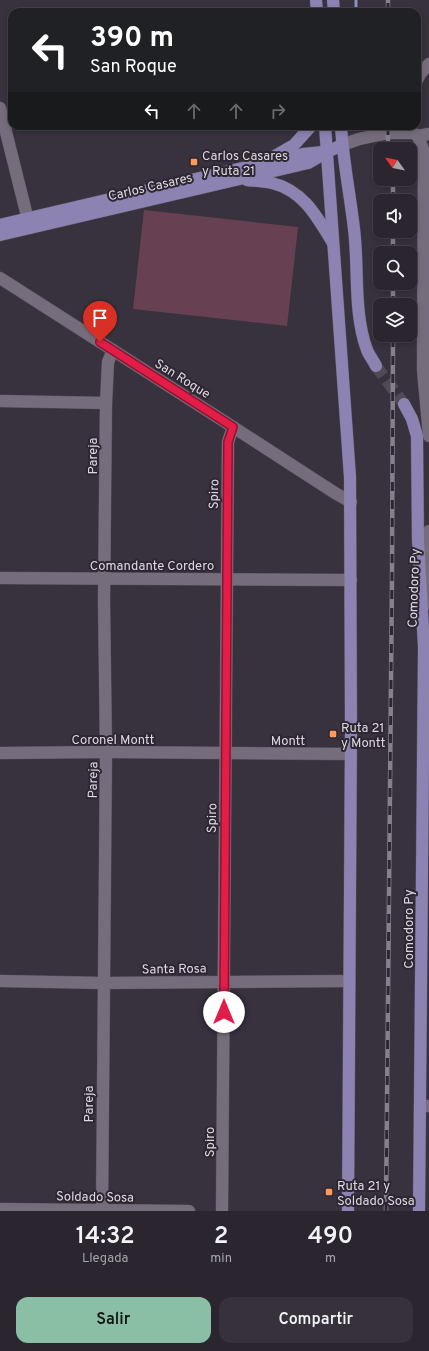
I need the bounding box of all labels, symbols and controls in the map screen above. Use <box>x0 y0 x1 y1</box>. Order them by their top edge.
text: 390 m <box>90 21 174 57</box>
icon: left <box>24 24 76 76</box>
text: San Roque <box>90 56 177 79</box>
icon: left <box>141 100 163 122</box>
icon: ahead <box>183 100 205 122</box>
icon: ahead <box>225 100 247 122</box>
icon: right <box>267 100 289 122</box>
north arrow <box>373 142 417 186</box>
map controls <box>373 142 417 342</box>
place label: Carlos Casares y Ruta 21 <box>202 149 288 180</box>
marker: Carlos Casares y Ruta 21 <box>189 157 199 167</box>
street label: Carlos Casares <box>107 170 194 205</box>
button: sound <box>373 194 417 238</box>
button: search <box>373 246 417 290</box>
button: layers <box>373 298 417 342</box>
pin <box>83 301 117 342</box>
icon: arrive <box>89 307 111 329</box>
street label: San Roque <box>151 356 213 403</box>
street label: Pareja <box>86 438 102 474</box>
street label: Spiro <box>207 479 223 509</box>
street label: Comodoro Py <box>406 548 424 628</box>
street label: Comandante Cordero <box>90 559 214 575</box>
place label: Ruta 21 y Montt <box>341 721 385 752</box>
marker: Ruta 21 y Montt <box>328 729 338 739</box>
street label: Coronel Montt <box>72 733 155 749</box>
street label: Montt <box>271 734 305 750</box>
street label: Pareja <box>86 761 102 799</box>
street label: Spiro <box>205 803 221 833</box>
street label: Comodoro Py <box>402 889 418 969</box>
street label: Santa Rosa <box>141 961 207 979</box>
position arrow <box>203 991 245 1033</box>
street label: Pareja <box>82 1086 98 1122</box>
street label: Spiro <box>203 1127 219 1157</box>
place label: Ruta 21 y Soldado Sosa <box>337 1179 415 1210</box>
marker: Ruta 21 y Soldado Sosa <box>324 1187 334 1197</box>
street label: Soldado Sosa <box>56 1189 134 1207</box>
text: 14:32 <box>76 1222 135 1252</box>
text: 2 <box>214 1222 229 1252</box>
text: 490 <box>308 1222 353 1252</box>
text: Llegada <box>82 1251 128 1267</box>
text: min <box>210 1251 232 1267</box>
text: m <box>325 1251 336 1267</box>
button: Salir <box>16 1297 211 1343</box>
button: Compartir <box>219 1297 413 1343</box>

